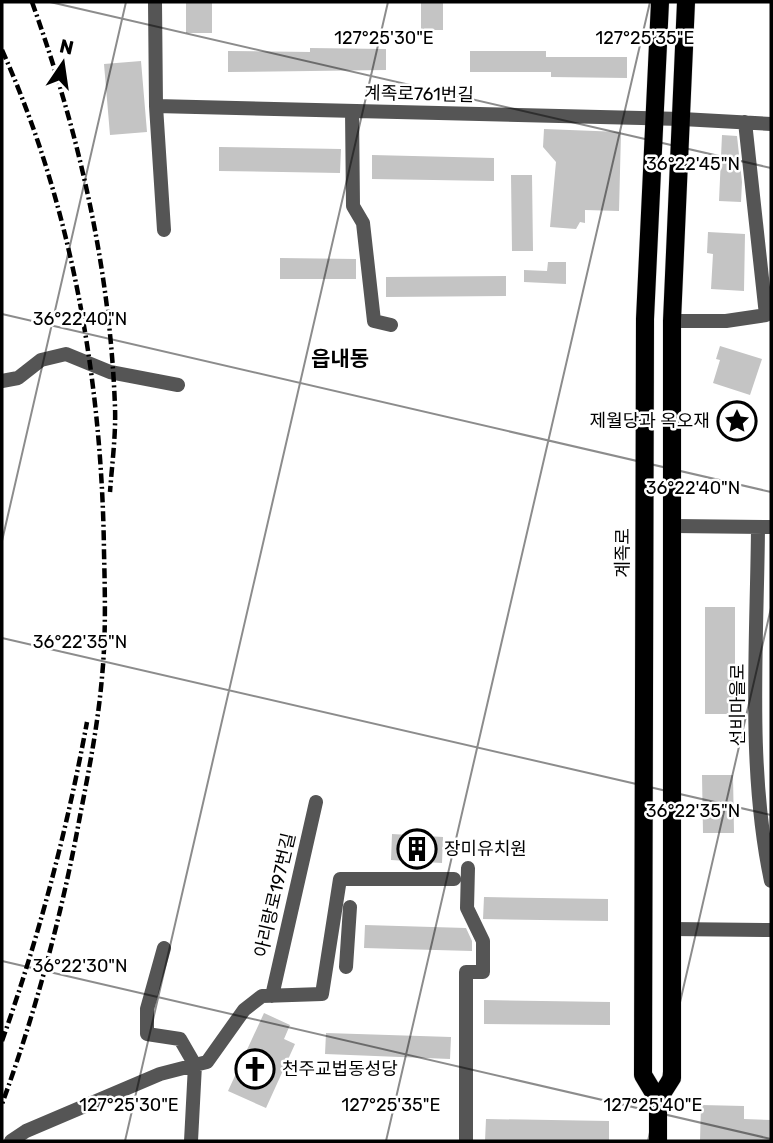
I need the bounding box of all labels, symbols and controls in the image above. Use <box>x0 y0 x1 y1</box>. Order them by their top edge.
text: 127°25'30"E <box>334 27 434 49</box>
text: 127°25'35"E <box>596 27 694 49</box>
north arrow <box>28 28 98 98</box>
text: N <box>57 34 76 60</box>
street label: 계족로761번길 <box>364 82 474 106</box>
text: 36°22'45"N <box>646 153 740 175</box>
text: 36°22'40"N <box>33 308 127 330</box>
district label: 읍내동 <box>311 346 369 371</box>
place icon: 제월당과 옥오재 <box>716 400 758 442</box>
place label: 제월당과 옥오재 <box>590 410 710 432</box>
text: 36°22'40"N <box>646 477 740 499</box>
street label: 계족로 <box>612 528 634 578</box>
text: 36°22'35"N <box>33 631 127 653</box>
street label: 선비마을로 <box>727 664 749 746</box>
text: 36°22'35"N <box>646 800 740 822</box>
building icon: 장미유치원 <box>396 828 438 870</box>
street label: 아리랑로197번길 <box>250 831 300 959</box>
place label: 장미유치원 <box>444 838 527 860</box>
text: 36°22'30"N <box>32 955 128 977</box>
church icon: 천주교법동성당 <box>234 1048 276 1090</box>
place label: 천주교법동성당 <box>282 1058 398 1080</box>
text: 127°25'30"E <box>79 1094 179 1116</box>
text: 127°25'35"E <box>342 1094 440 1116</box>
text: 127°25'40"E <box>604 1094 702 1116</box>

